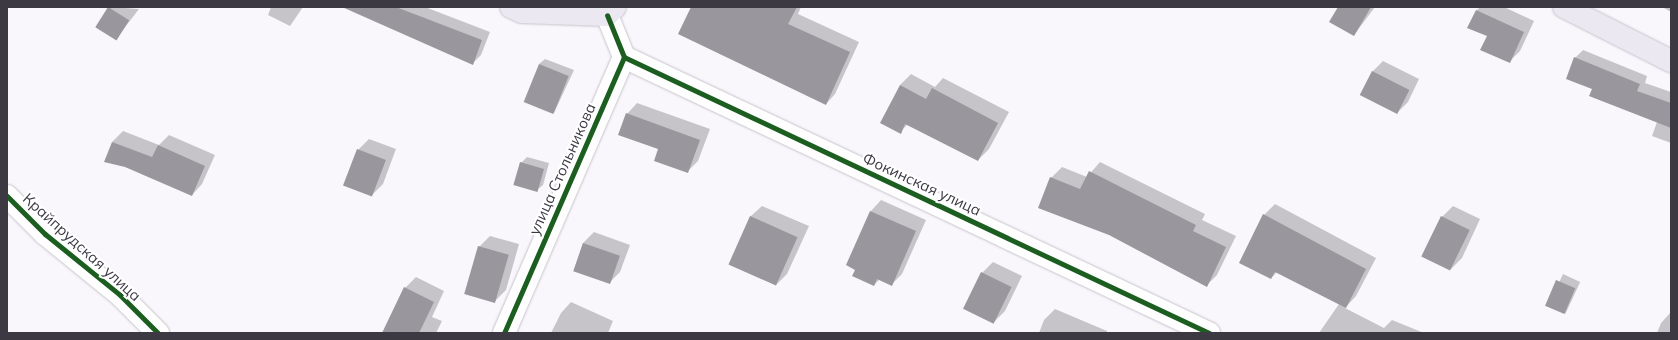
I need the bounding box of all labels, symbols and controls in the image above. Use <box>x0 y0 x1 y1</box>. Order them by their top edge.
street label: улица Стольникова <box>525 100 599 238</box>
street label: Фокинская улица <box>860 149 984 219</box>
street label: Крайпрудская улица <box>19 189 145 305</box>

